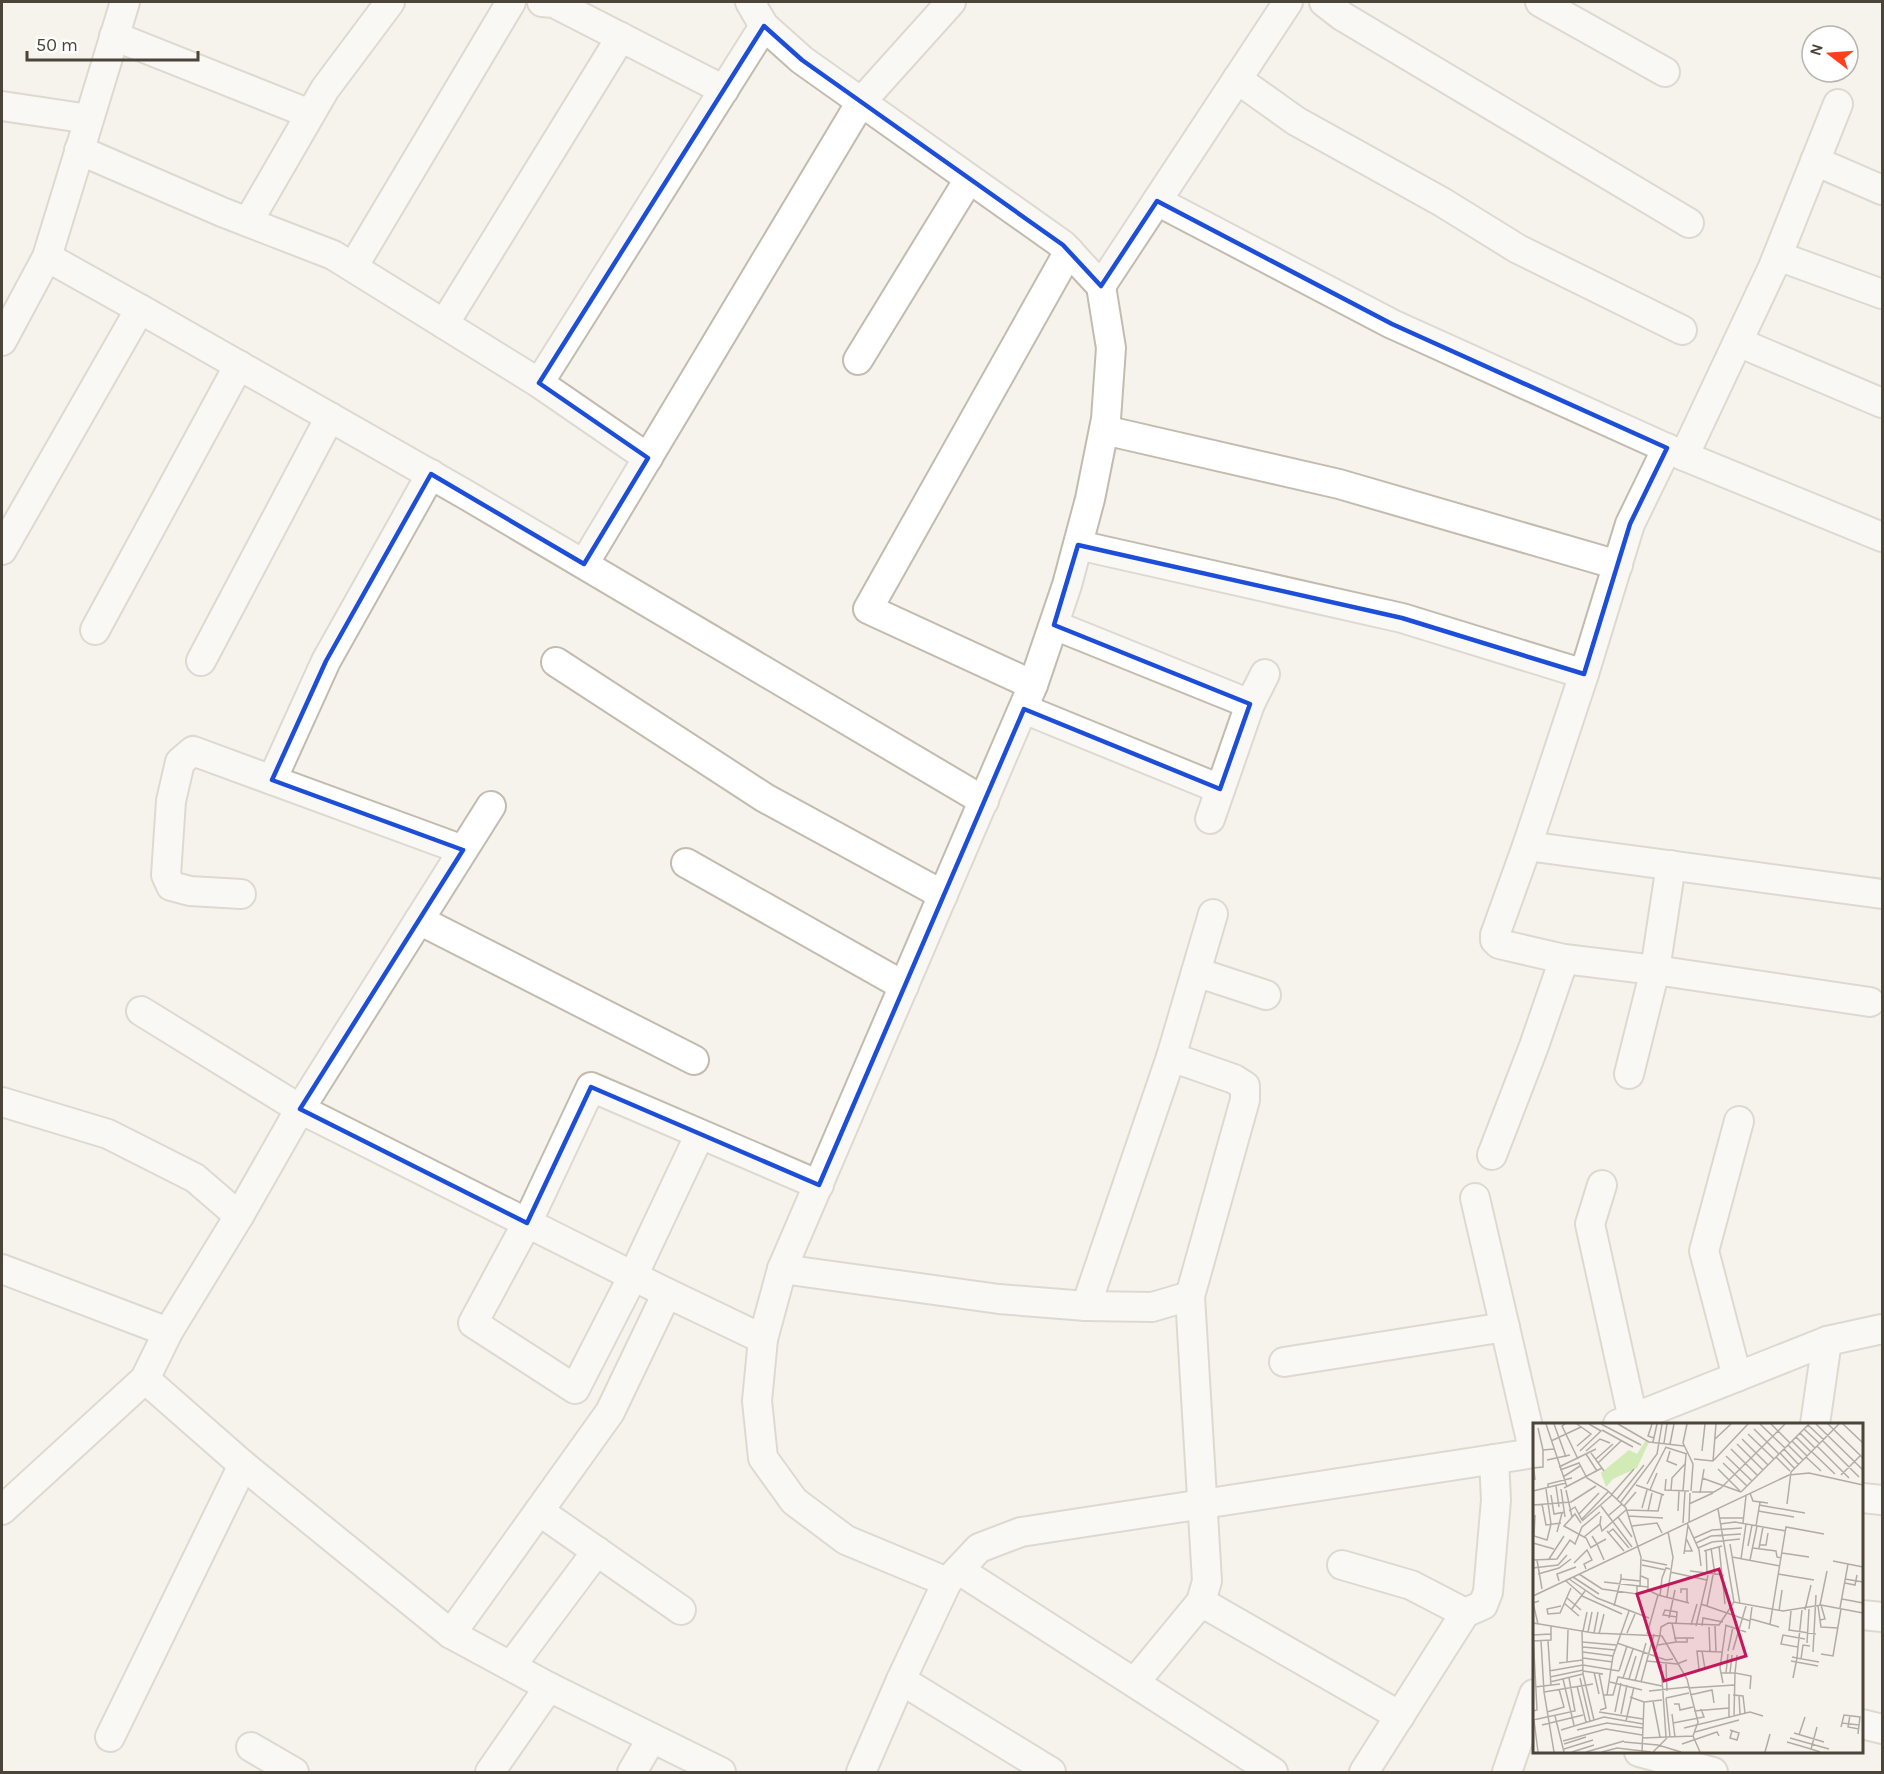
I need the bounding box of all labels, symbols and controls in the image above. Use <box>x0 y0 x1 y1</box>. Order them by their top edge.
scale bar <box>27 24 198 62</box>
north arrow <box>1800 24 1860 84</box>
text: 50 m <box>36 34 78 56</box>
text: N <box>1805 41 1827 58</box>
inset map <box>1533 1423 1863 1753</box>

